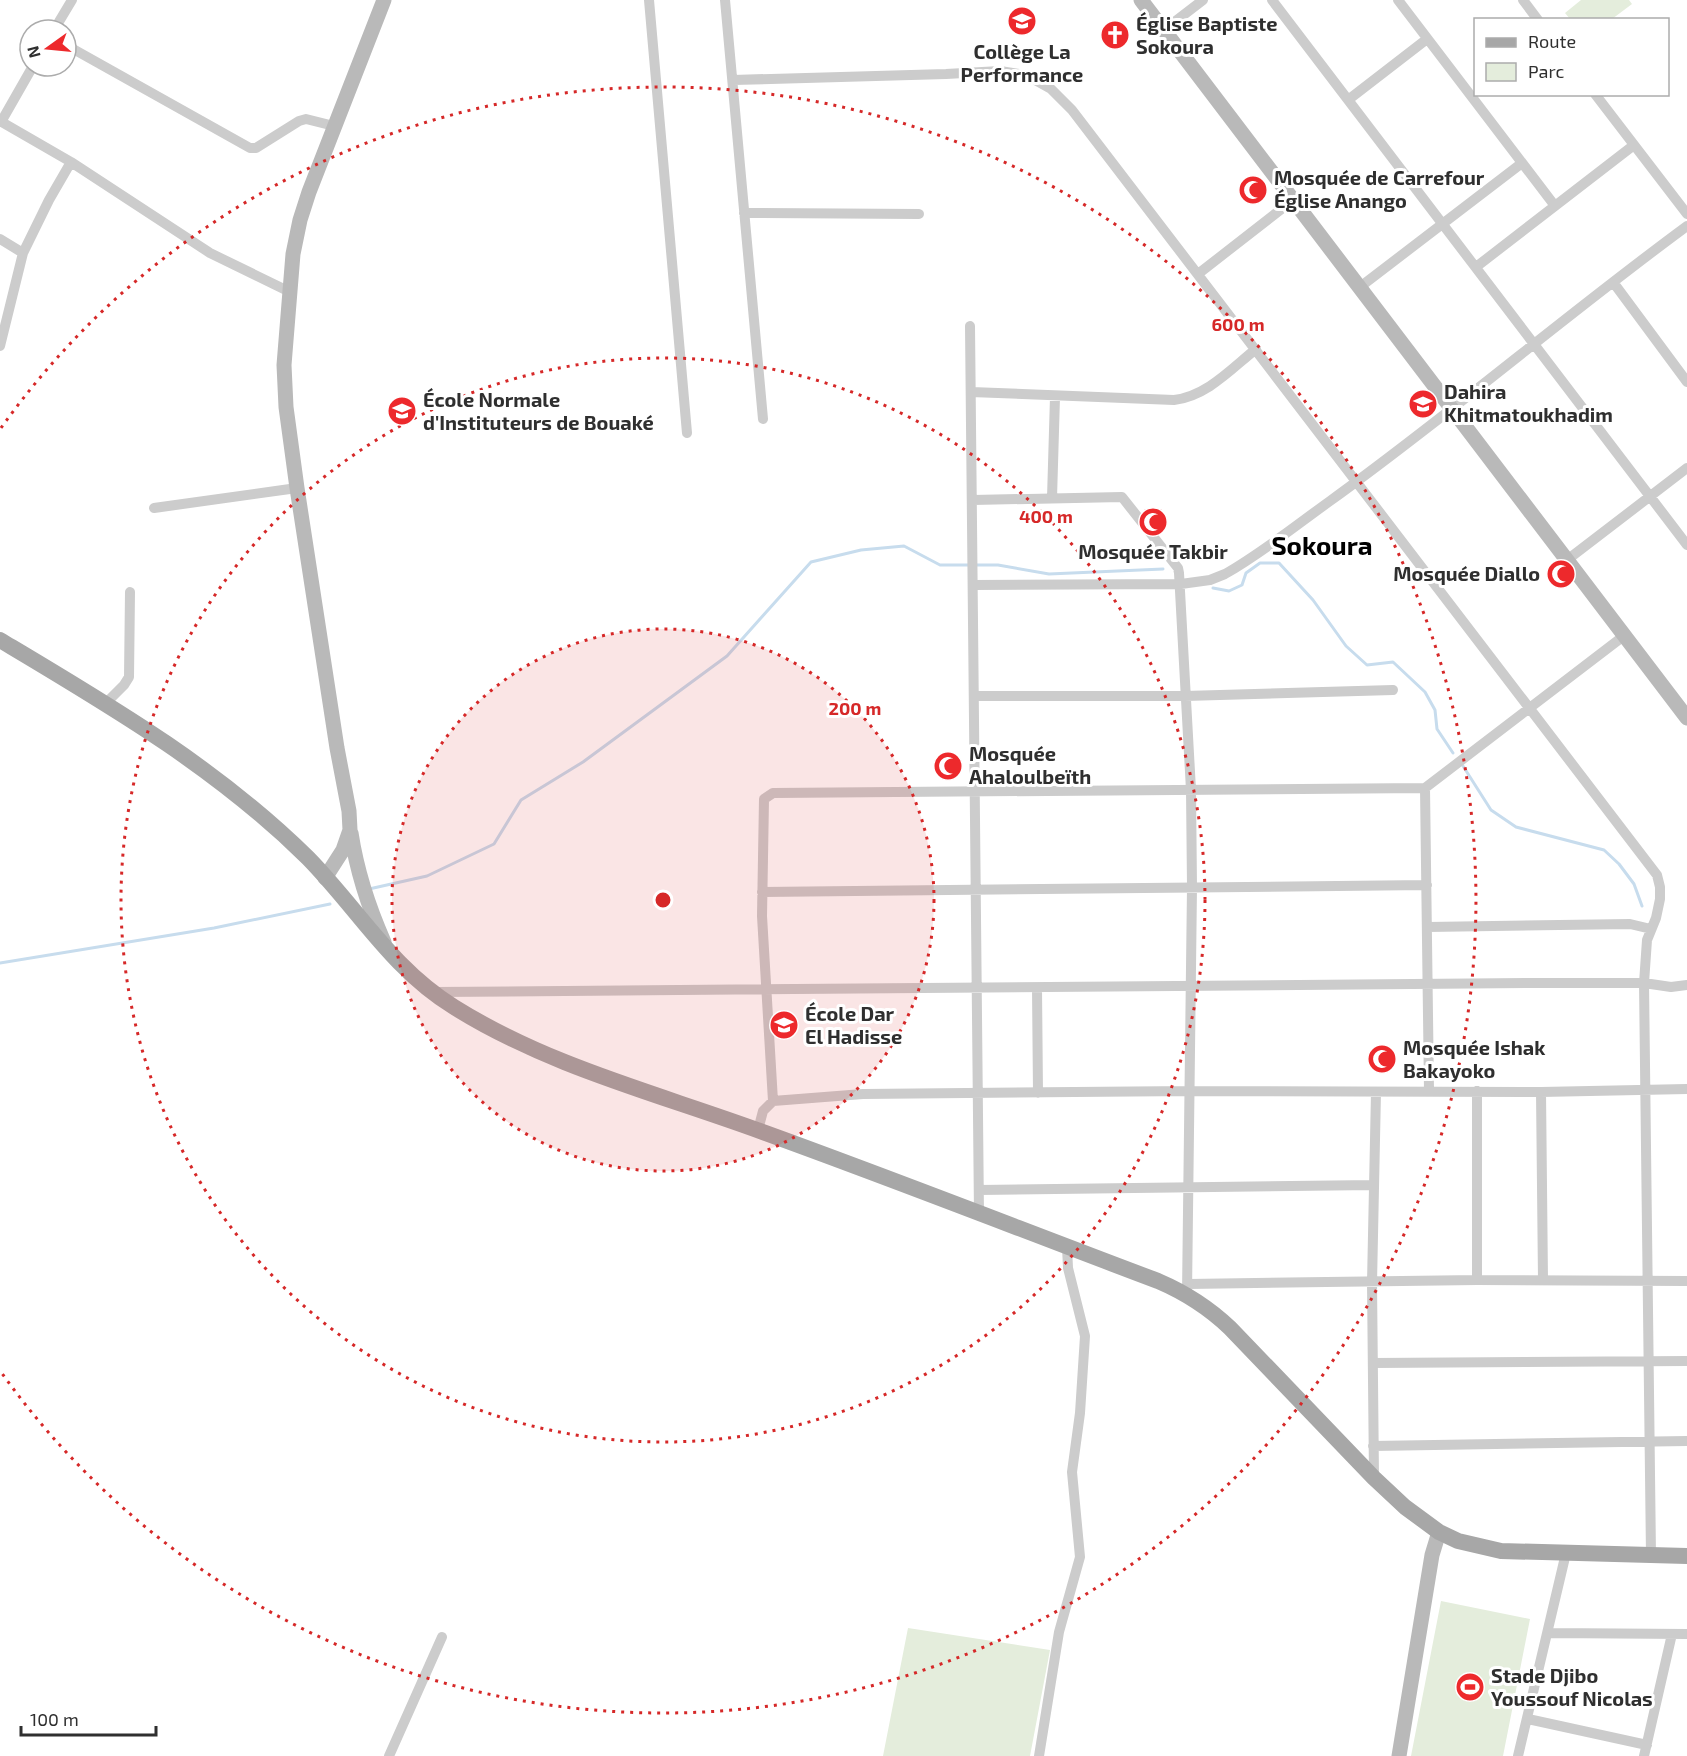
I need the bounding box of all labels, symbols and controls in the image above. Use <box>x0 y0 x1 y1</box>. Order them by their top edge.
school or university icon: Collège La Performance <box>1006 5 1038 37</box>
place label: Église Baptiste Sokoura <box>1136 11 1278 58</box>
north arrow <box>18 18 78 78</box>
legend <box>1474 18 1669 96</box>
church icon: Église Baptiste Sokoura <box>1099 19 1131 51</box>
text: Route <box>1528 30 1576 52</box>
place label: Collège La Performance <box>961 39 1083 86</box>
text: N <box>22 44 44 60</box>
text: Parc <box>1528 60 1564 82</box>
place label: Mosquée de Carrefour Église Anango <box>1274 165 1485 212</box>
mosque icon: Mosquée de Carrefour Église Anango <box>1237 174 1269 206</box>
text: 600 m <box>1211 313 1265 335</box>
place label: Dahira Khitmatoukhadim <box>1444 379 1613 426</box>
place label: École Normale d'Instituteurs de Bouaké <box>423 387 654 434</box>
school or university icon: Dahira Khitmatoukhadim <box>1407 388 1439 420</box>
school or university icon: École Normale d'Instituteurs de Bouaké <box>386 395 418 427</box>
text: 400 m <box>1019 505 1073 527</box>
mosque icon: Mosquée Takbir <box>1137 506 1169 538</box>
district label: Sokoura <box>1271 529 1373 560</box>
place label: Mosquée Takbir <box>1078 539 1228 563</box>
mosque icon: Mosquée Diallo <box>1545 558 1577 590</box>
place label: Mosquée Diallo <box>1393 561 1540 585</box>
text: 200 m <box>829 697 881 719</box>
place label: Mosquée Ahaloulbeïth <box>969 741 1091 788</box>
mosque icon: Mosquée Ahaloulbeïth <box>932 750 964 782</box>
centre of rings <box>653 890 673 910</box>
place label: École Dar El Hadisse <box>805 1001 902 1048</box>
school or university icon: École Dar El Hadisse <box>768 1009 800 1041</box>
place label: Mosquée Ishak Bakayoko <box>1403 1035 1546 1083</box>
mosque icon: Mosquée Ishak Bakayoko <box>1366 1043 1398 1075</box>
place label: Stade Djibo Youssouf Nicolas <box>1491 1663 1653 1710</box>
sports icon: Stade Djibo Youssouf Nicolas <box>1454 1671 1486 1703</box>
scale bar <box>21 1699 156 1737</box>
text: 100 m <box>30 1708 79 1730</box>

